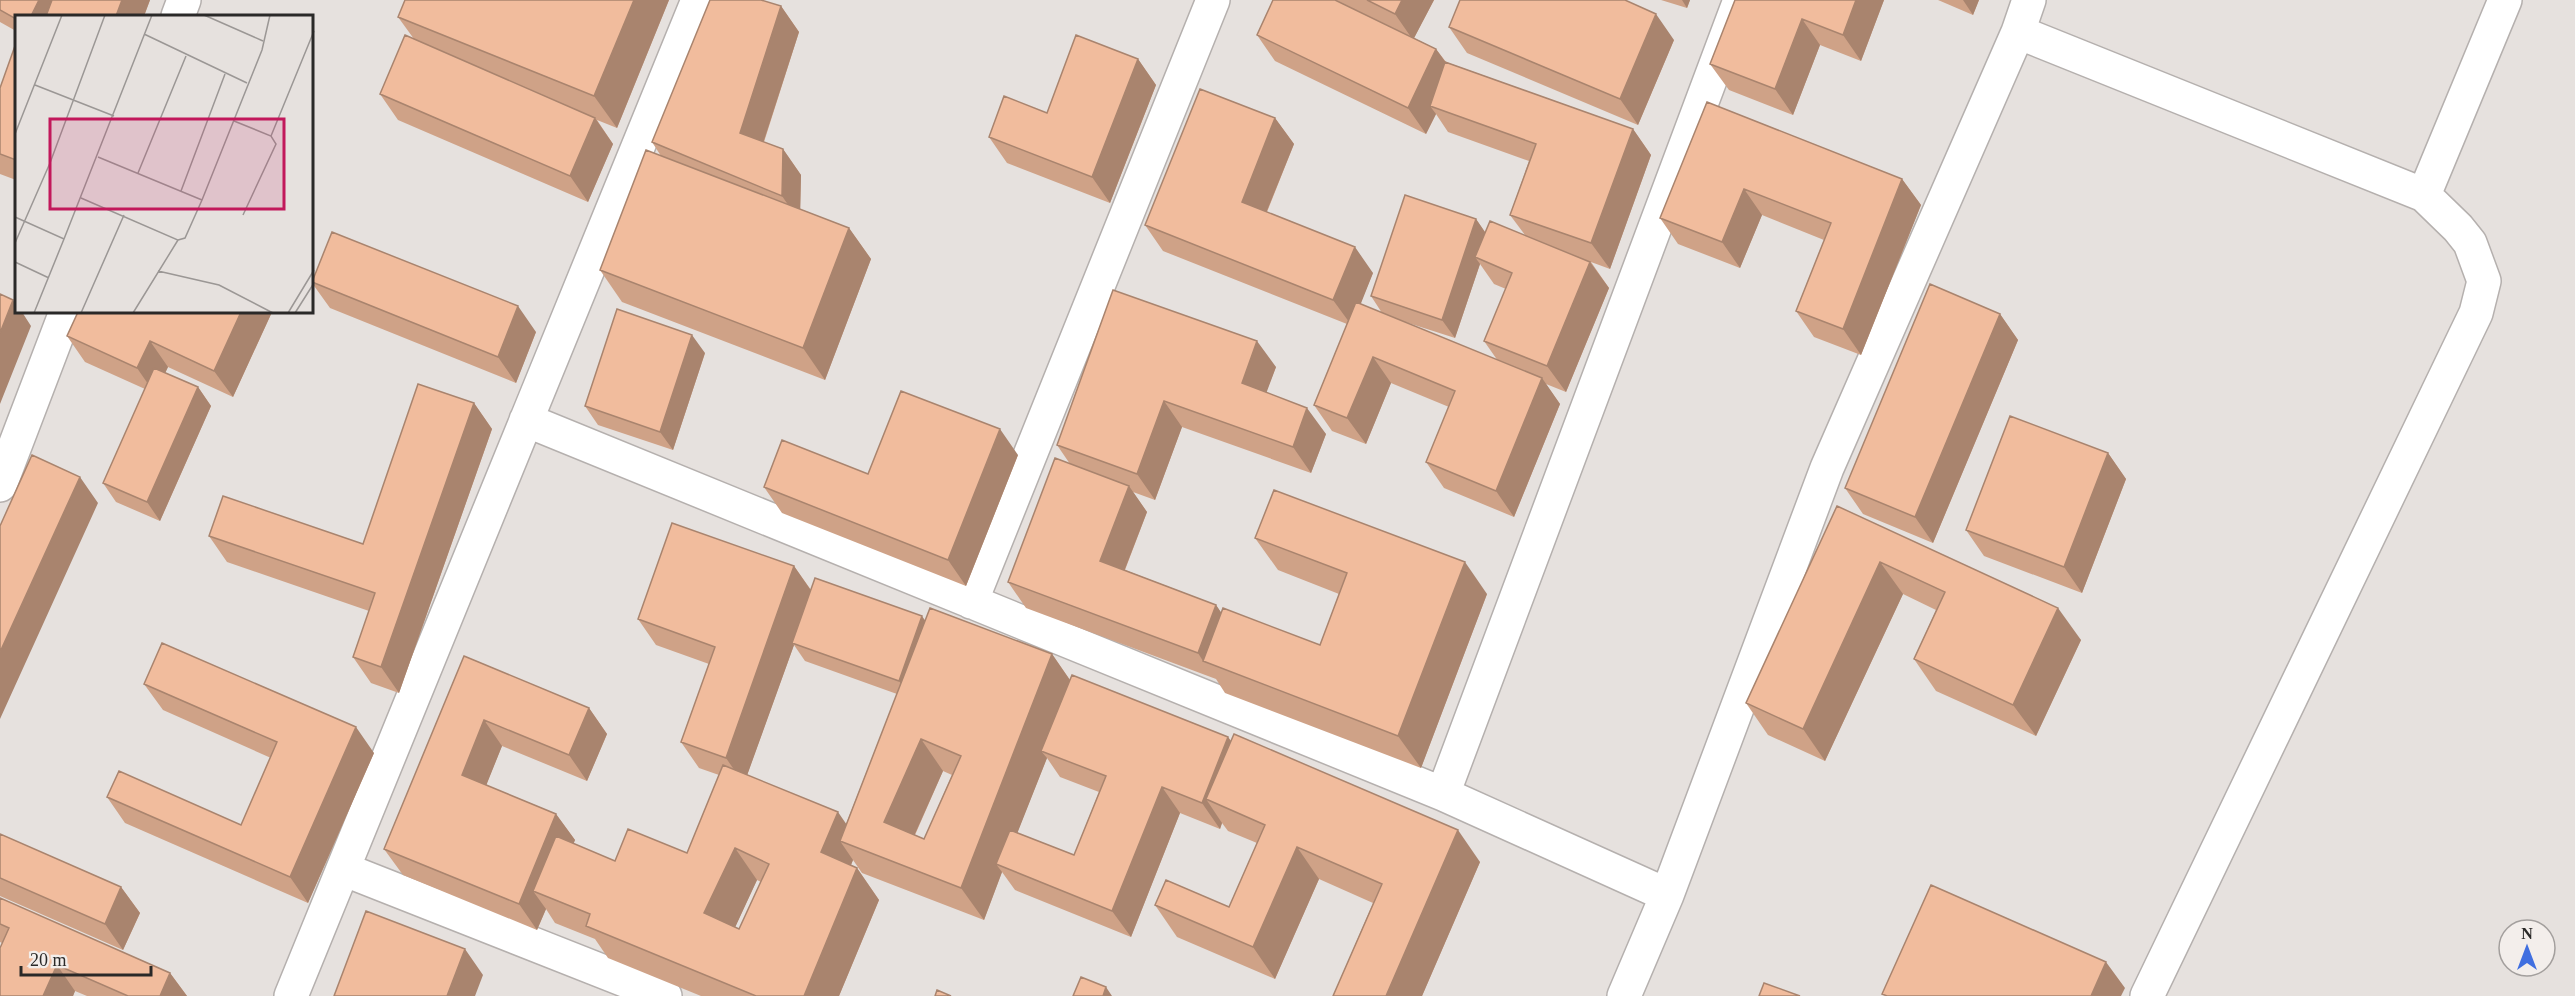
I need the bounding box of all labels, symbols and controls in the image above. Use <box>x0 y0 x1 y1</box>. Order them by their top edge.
inset map <box>15 15 314 314</box>
north arrow <box>2497 918 2557 978</box>
text: N <box>2521 925 2533 942</box>
scale bar <box>21 939 152 977</box>
text: 20 m <box>30 950 67 970</box>

